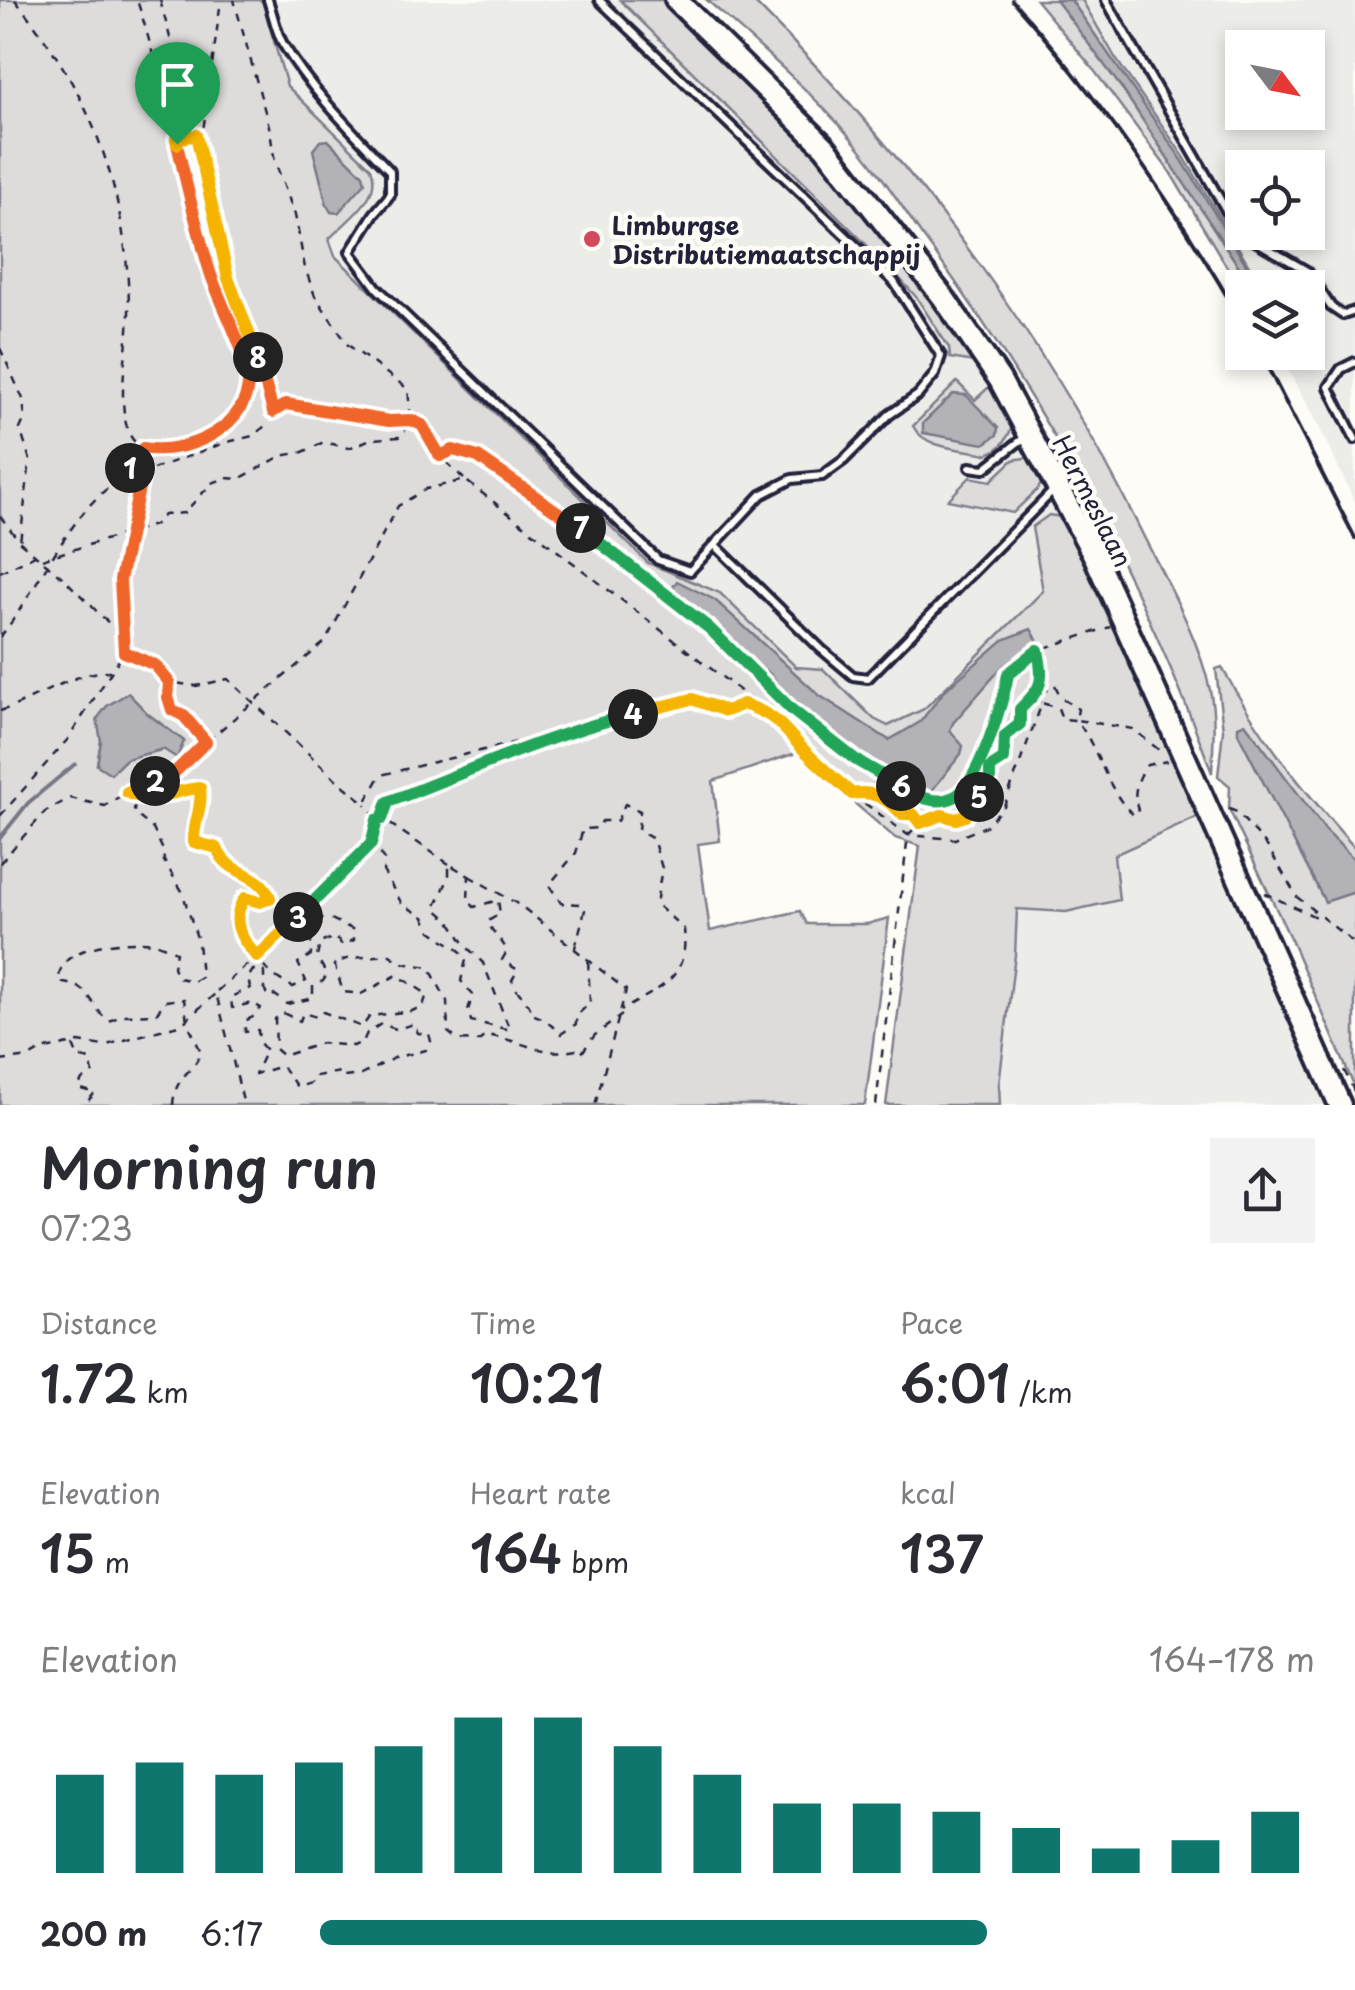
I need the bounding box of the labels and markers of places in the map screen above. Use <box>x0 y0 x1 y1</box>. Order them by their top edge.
pin <box>135 42 220 145</box>
place label: Limburgse Distributiemaatschappij <box>612 206 921 273</box>
marker: Limburgse Distributiemaatschappij <box>581 228 603 250</box>
pin: 8 <box>233 332 283 382</box>
pin: 1 <box>105 443 155 493</box>
pin: 7 <box>556 503 606 553</box>
pin: 4 <box>608 689 658 739</box>
pin: 2 <box>130 756 180 806</box>
pin: 6 <box>876 761 926 811</box>
pin: 5 <box>954 772 1004 822</box>
pin: 3 <box>273 892 323 942</box>

